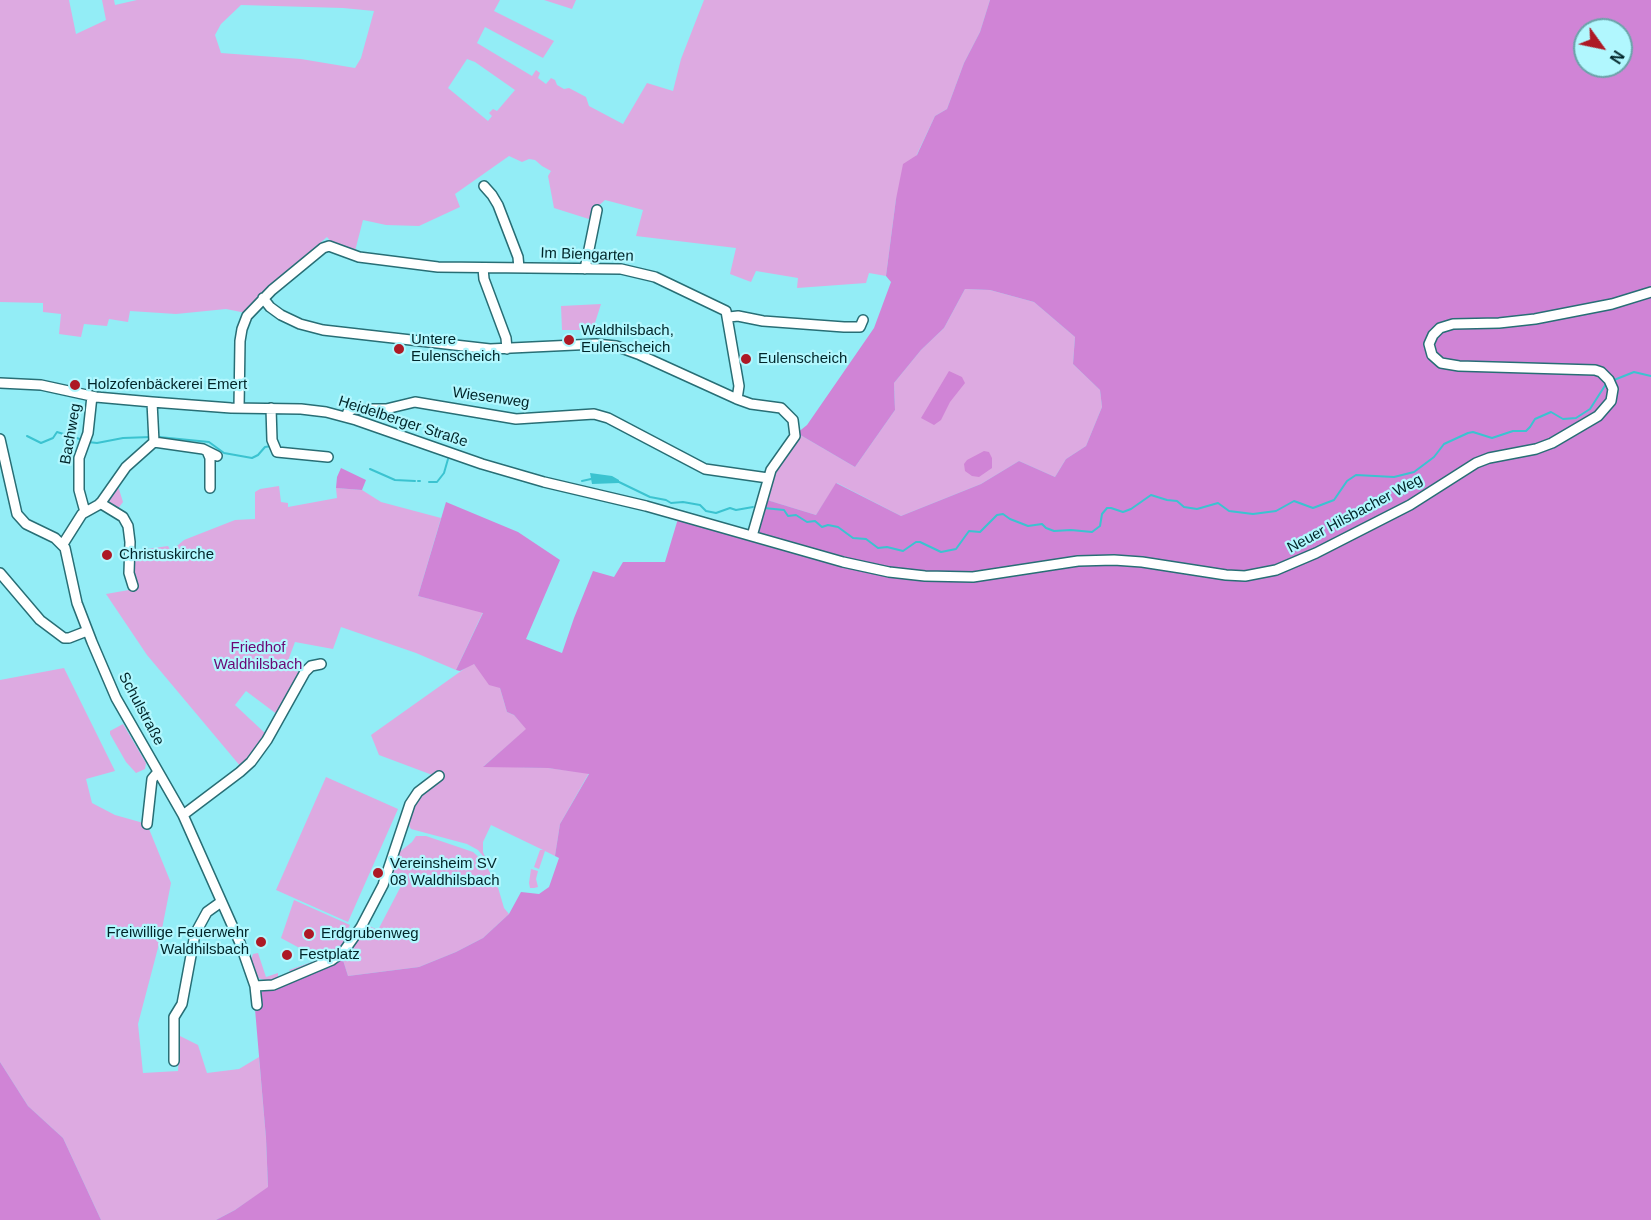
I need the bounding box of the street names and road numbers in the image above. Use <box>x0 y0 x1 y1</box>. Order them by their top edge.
street label: Im Biengarten <box>540 244 634 266</box>
street label: Wiesenweg <box>451 384 531 412</box>
street label: Heidelberger Straße <box>336 393 470 451</box>
street label: Bachweg <box>57 402 85 466</box>
street label: Neuer Hilsbacher Weg <box>1284 471 1426 557</box>
street label: Schulstraße <box>114 669 168 749</box>

